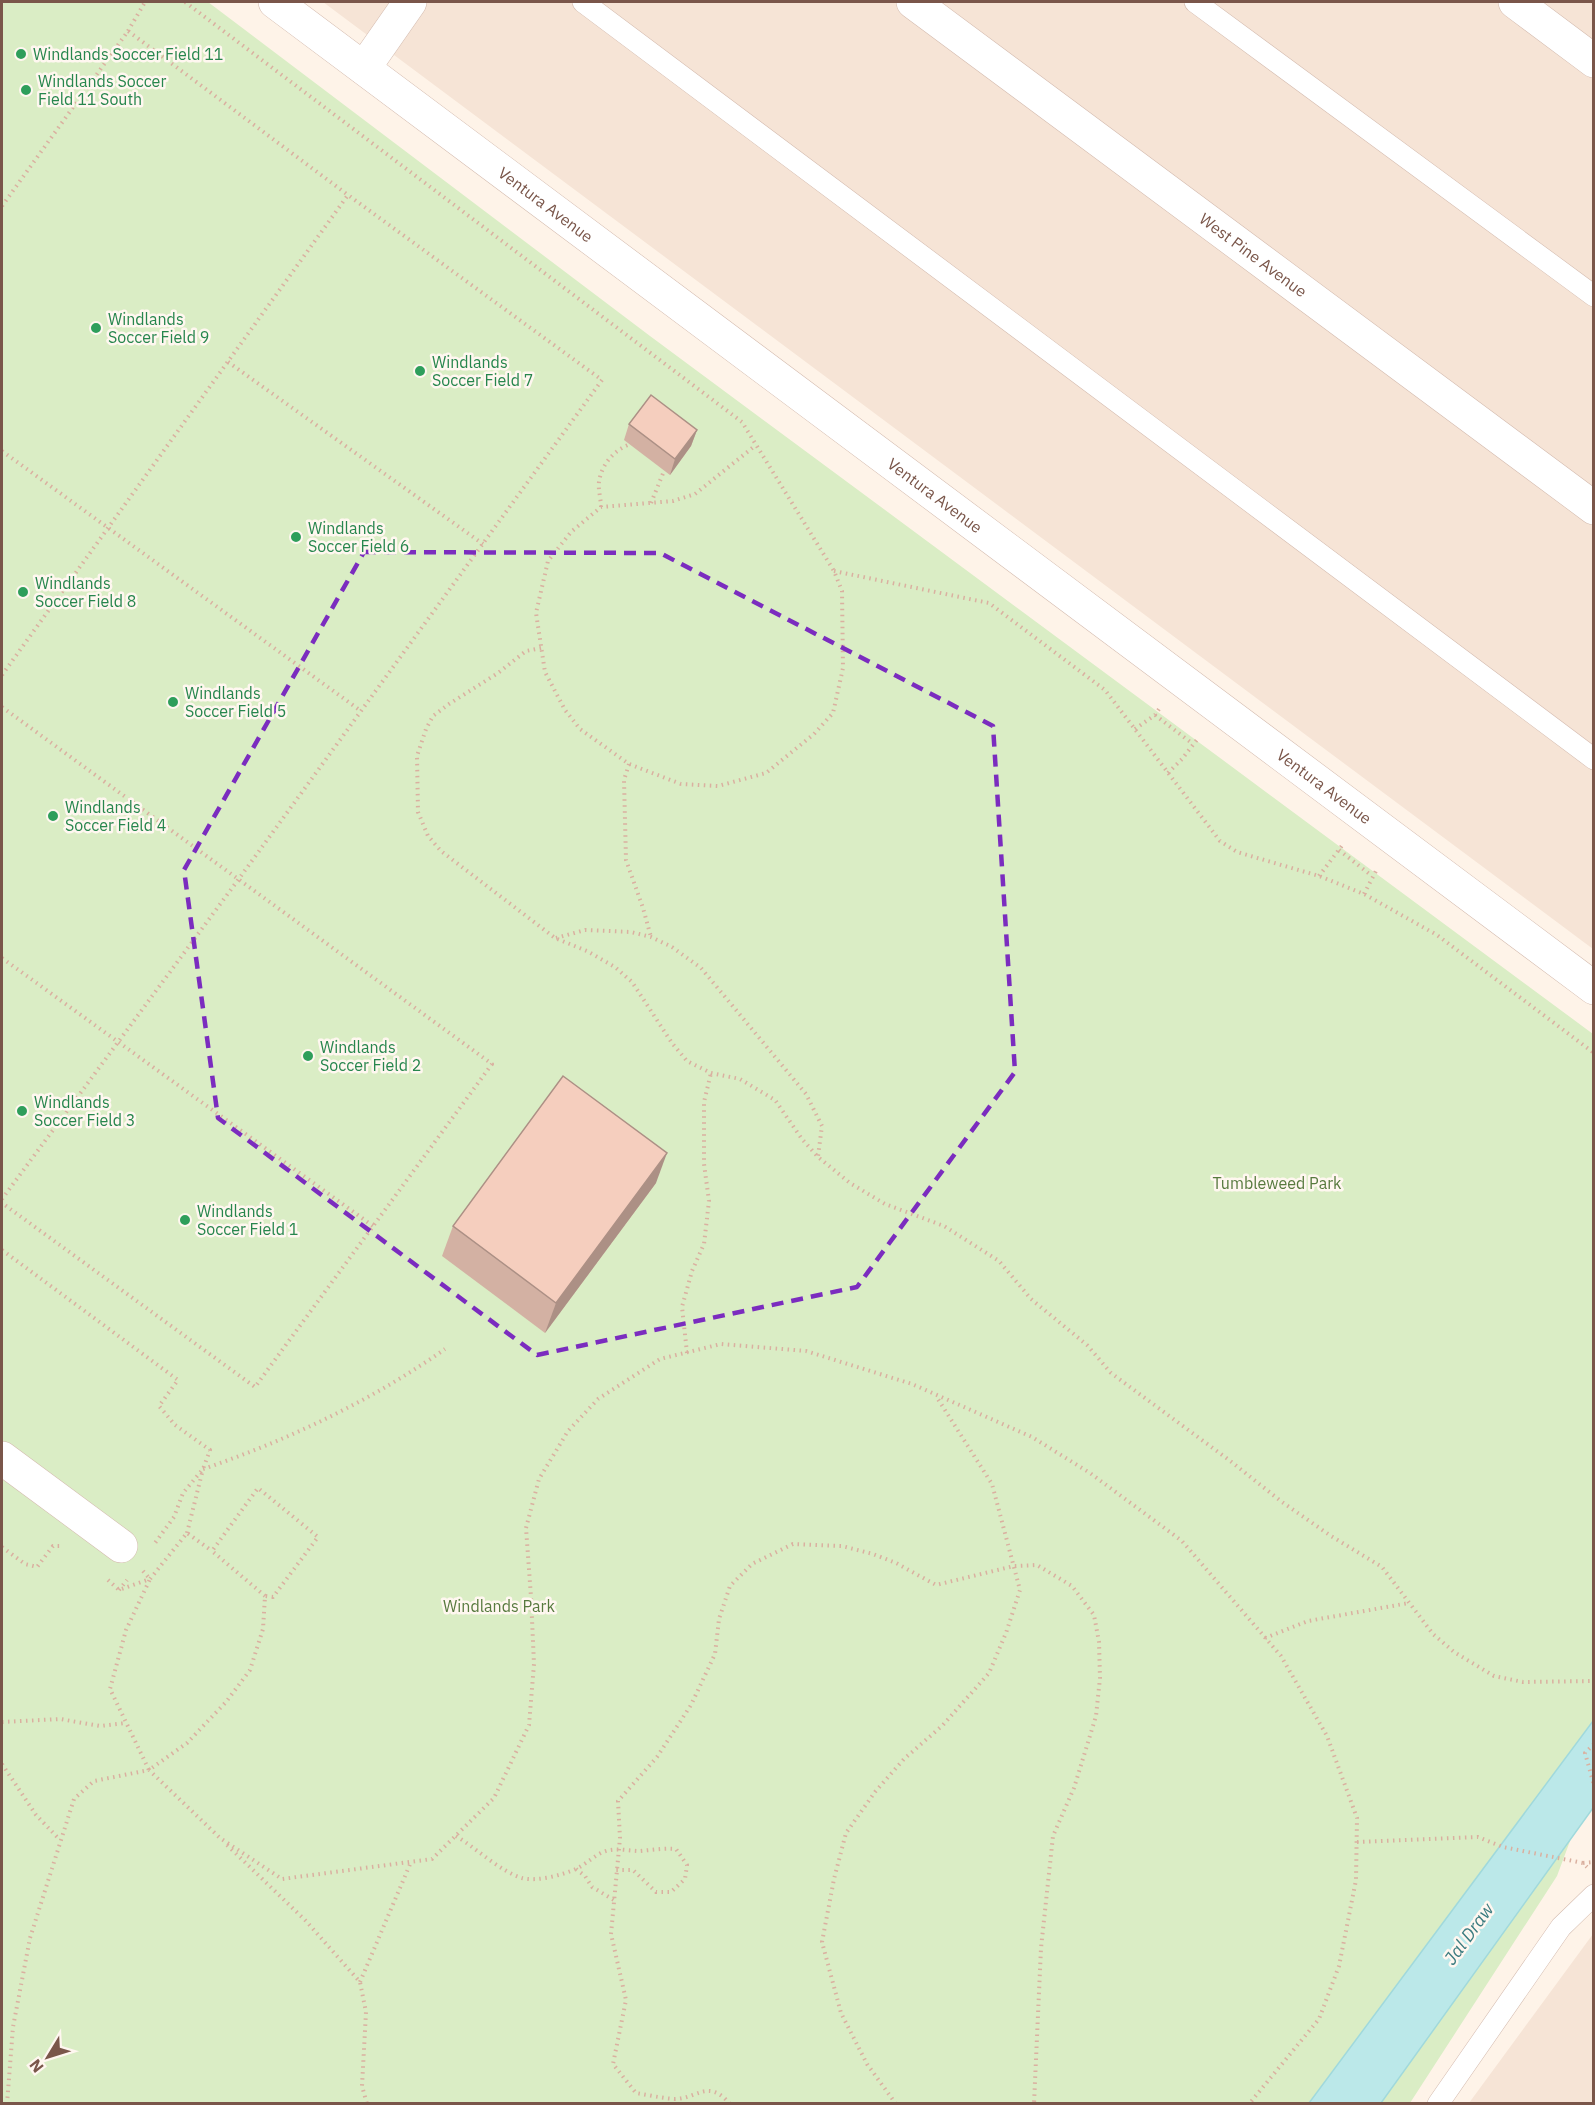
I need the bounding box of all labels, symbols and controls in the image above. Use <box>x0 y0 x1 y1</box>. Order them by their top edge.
place label: Windlands Soccer Field 11 <box>33 44 223 64</box>
marker: Windlands Soccer Field 11 <box>14 47 28 61</box>
place label: Windlands Soccer Field 11 South <box>38 71 166 109</box>
marker: Windlands Soccer Field 11 South <box>19 83 33 97</box>
street label: Ventura Avenue <box>494 162 597 246</box>
street label: West Pine Avenue <box>1196 208 1311 301</box>
place label: Windlands Soccer Field 9 <box>108 309 209 347</box>
marker: Windlands Soccer Field 9 <box>89 321 103 335</box>
place label: Windlands Soccer Field 7 <box>432 352 533 390</box>
marker: Windlands Soccer Field 7 <box>413 364 427 378</box>
street label: Ventura Avenue <box>884 453 987 537</box>
place label: Windlands Soccer Field 6 <box>308 518 409 556</box>
marker: Windlands Soccer Field 6 <box>289 530 303 544</box>
place label: Windlands Soccer Field 8 <box>35 573 136 611</box>
marker: Windlands Soccer Field 8 <box>16 585 30 599</box>
place label: Windlands Soccer Field 5 <box>185 683 286 721</box>
marker: Windlands Soccer Field 5 <box>166 695 180 709</box>
street label: Ventura Avenue <box>1273 744 1376 828</box>
place label: Windlands Soccer Field 4 <box>65 797 166 835</box>
marker: Windlands Soccer Field 4 <box>46 809 60 823</box>
place label: Windlands Soccer Field 2 <box>320 1037 421 1075</box>
marker: Windlands Soccer Field 2 <box>301 1049 315 1063</box>
place label: Windlands Soccer Field 3 <box>34 1092 135 1130</box>
marker: Windlands Soccer Field 3 <box>15 1104 29 1118</box>
park label: Tumbleweed Park <box>1213 1173 1342 1193</box>
place label: Windlands Soccer Field 1 <box>197 1201 298 1239</box>
marker: Windlands Soccer Field 1 <box>178 1213 192 1227</box>
park label: Windlands Park <box>443 1596 555 1616</box>
water label: Jal Draw <box>1439 1898 1499 1969</box>
north arrow <box>18 2027 78 2087</box>
text: N <box>25 2056 48 2077</box>

